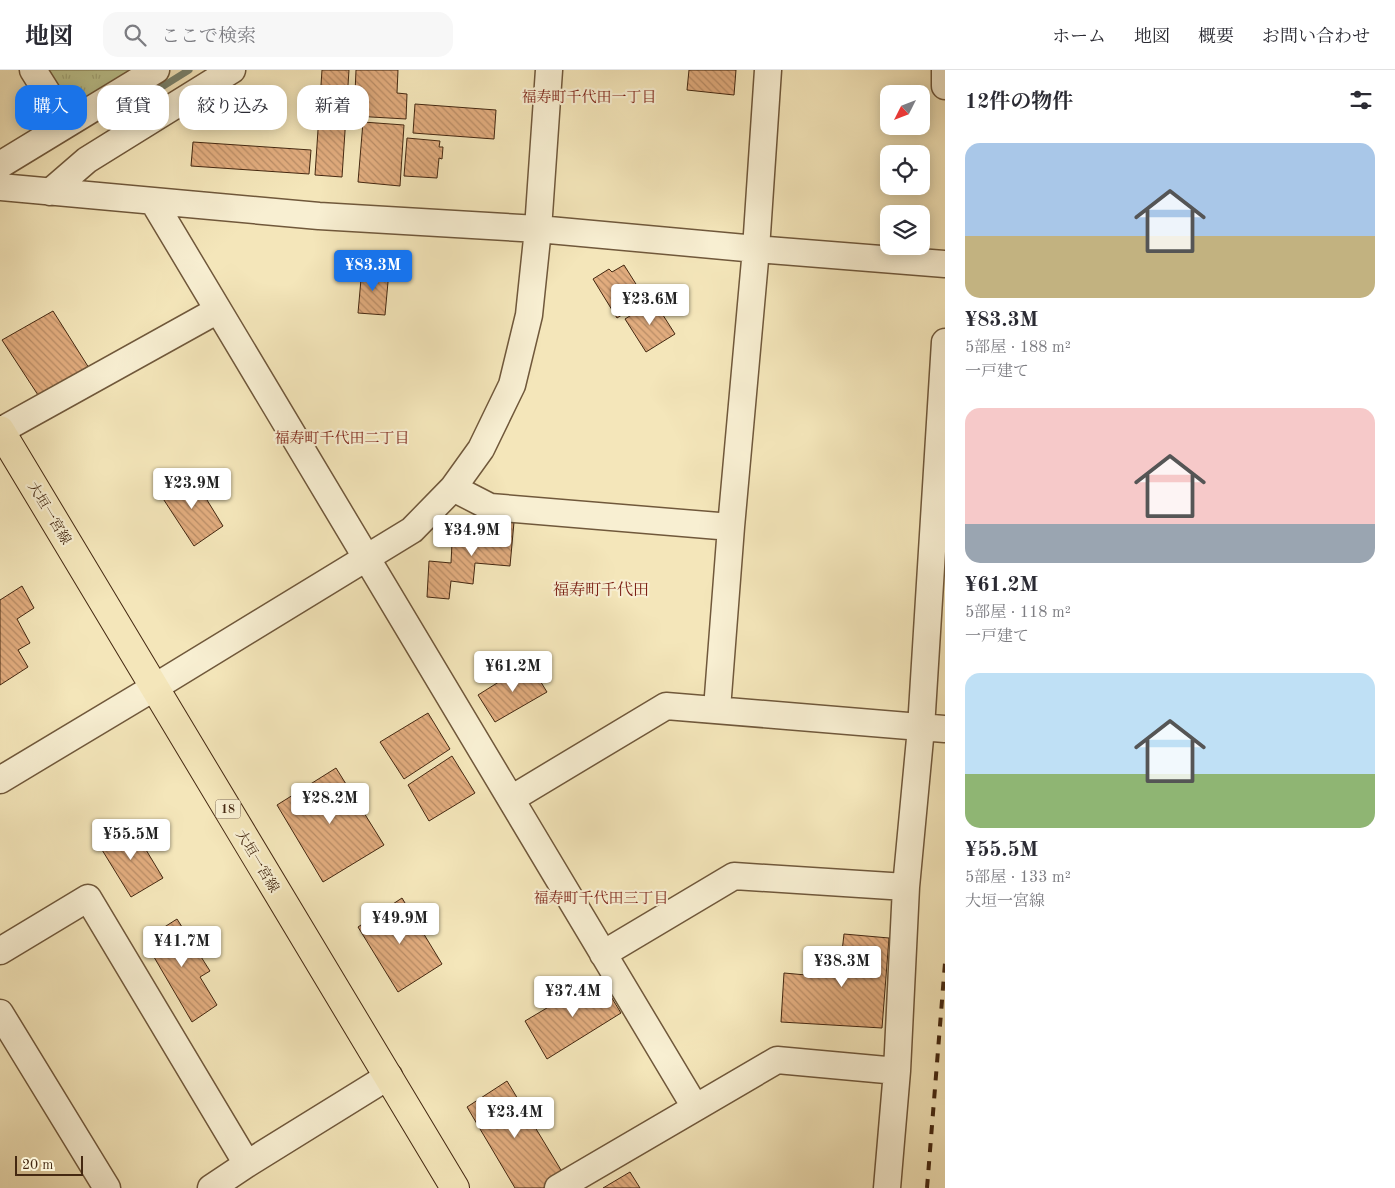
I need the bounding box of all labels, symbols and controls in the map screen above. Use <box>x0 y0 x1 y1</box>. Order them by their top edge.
search box <box>103 12 453 57</box>
icon: search <box>121 21 149 49</box>
text: 地図 <box>25 26 73 50</box>
text: ここで検索 <box>161 28 256 47</box>
text: ホーム <box>1052 28 1106 46</box>
text: 地図 <box>1134 28 1170 46</box>
text: 概要 <box>1198 28 1234 46</box>
text: お問い合わせ <box>1262 28 1370 46</box>
chip: 購入 <box>15 85 87 130</box>
chip: 賃貸 <box>97 85 169 130</box>
chip: 絞り込み <box>179 85 287 130</box>
chip: 新着 <box>297 85 369 130</box>
north arrow <box>880 85 930 135</box>
map controls <box>880 85 930 255</box>
icon: filters <box>1347 86 1375 114</box>
district label: 福寿町千代田一丁目 <box>521 89 657 106</box>
text: 12件の物件 <box>965 92 1073 113</box>
button: locate <box>880 145 930 195</box>
icon: home <box>1125 176 1215 266</box>
button: layers <box>880 205 930 255</box>
pin: ¥83.3M <box>332 250 414 292</box>
text: ¥83.3M <box>345 258 401 274</box>
pin: ¥23.6M <box>609 284 691 326</box>
text: ¥23.6M <box>622 292 678 308</box>
text: ¥83.3M <box>965 310 1038 331</box>
text: 5部屋 · 188 m² <box>965 340 1071 356</box>
text: 一戸建て <box>965 364 1029 380</box>
district label: 福寿町千代田二丁目 <box>274 430 410 447</box>
icon: home <box>1125 441 1215 531</box>
pin: ¥23.9M <box>151 468 233 510</box>
text: ¥23.9M <box>164 476 220 492</box>
street label: 大垣一宮線 <box>25 479 74 547</box>
pin: ¥34.9M <box>431 514 513 557</box>
text: ¥34.9M <box>444 523 500 539</box>
text: ¥61.2M <box>965 575 1038 596</box>
district label: 福寿町千代田 <box>553 581 649 599</box>
text: 5部屋 · 118 m² <box>965 605 1071 621</box>
text: 一戸建て <box>965 629 1029 645</box>
pin: ¥61.2M <box>472 650 554 693</box>
text: ¥61.2M <box>485 659 541 675</box>
icon: home <box>1125 706 1215 796</box>
pin: ¥28.2M <box>289 782 371 825</box>
text: ¥28.2M <box>302 791 358 807</box>
road number: 18 <box>216 800 240 819</box>
pin: ¥55.5M <box>90 818 172 861</box>
text: ¥55.5M <box>103 827 159 843</box>
street label: 大垣一宮線 <box>233 827 282 895</box>
text: ¥55.5M <box>965 840 1038 861</box>
text: 5部屋 · 133 m² <box>965 870 1071 886</box>
district label: 福寿町千代田三丁目 <box>533 890 669 907</box>
text: 大垣一宮線 <box>965 894 1045 910</box>
pin: ¥49.9M <box>359 902 441 945</box>
text: ¥49.9M <box>372 911 428 927</box>
pin: ¥41.7M <box>141 926 223 968</box>
text: ¥41.7M <box>154 934 210 950</box>
pin: ¥38.3M <box>801 946 883 988</box>
text: ¥38.3M <box>814 954 870 970</box>
pin: ¥37.4M <box>532 976 614 1018</box>
text: ¥37.4M <box>545 984 601 1000</box>
pin: ¥23.4M <box>474 1096 556 1139</box>
text: ¥23.4M <box>487 1105 543 1121</box>
scale bar <box>15 1153 82 1176</box>
text: 20 m <box>22 1158 53 1172</box>

